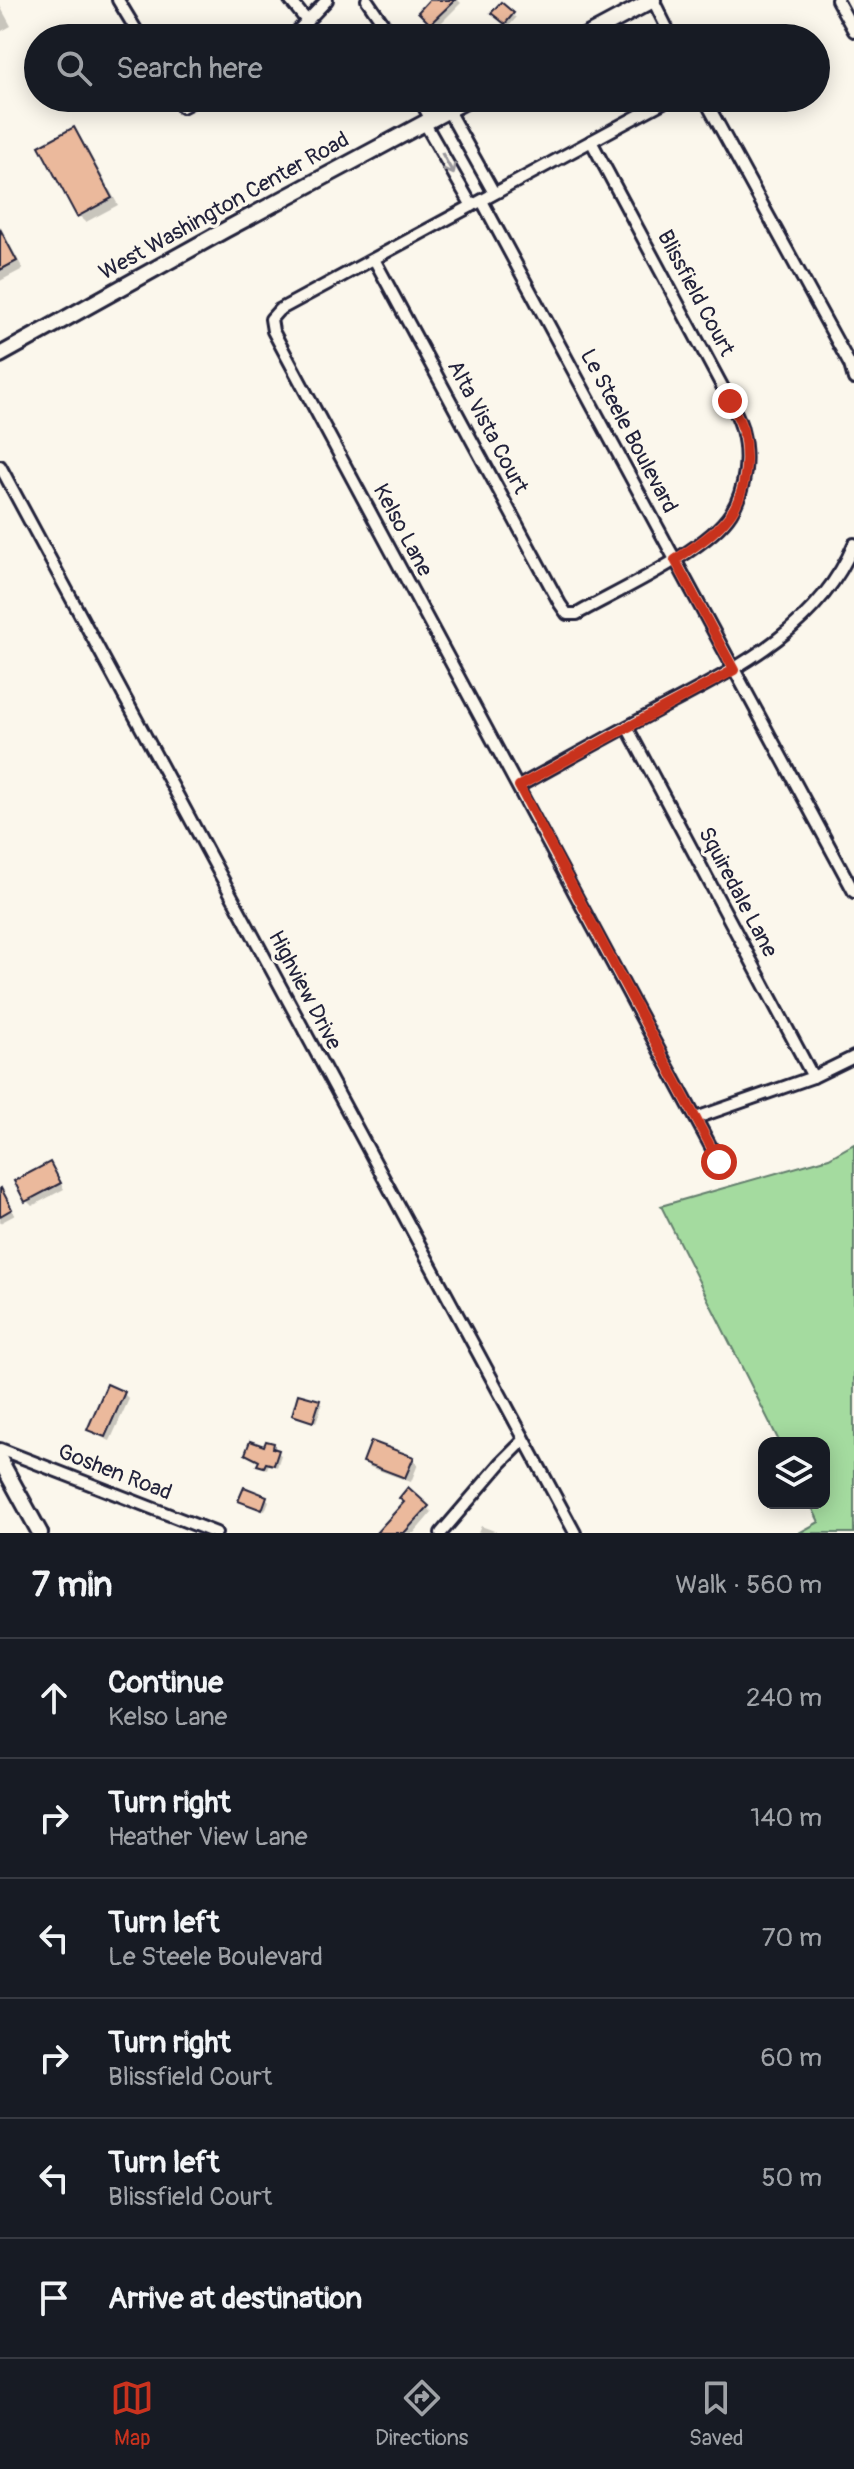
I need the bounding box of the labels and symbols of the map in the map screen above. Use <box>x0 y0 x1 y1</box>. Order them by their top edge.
street label: West Washington Center Road <box>94 126 354 286</box>
one-way arrow <box>440 152 456 175</box>
street label: Blissfield Court <box>651 225 741 361</box>
street label: Le Steele Boulevard <box>574 344 684 518</box>
street label: Alta Vista Court <box>441 355 535 499</box>
route end <box>712 383 748 419</box>
street label: Kelso Lane <box>367 479 439 581</box>
street label: Squiredale Lane <box>692 822 784 962</box>
street label: Highview Drive <box>262 926 348 1054</box>
route start <box>701 1144 737 1180</box>
street label: Goshen Road <box>54 1437 176 1507</box>

